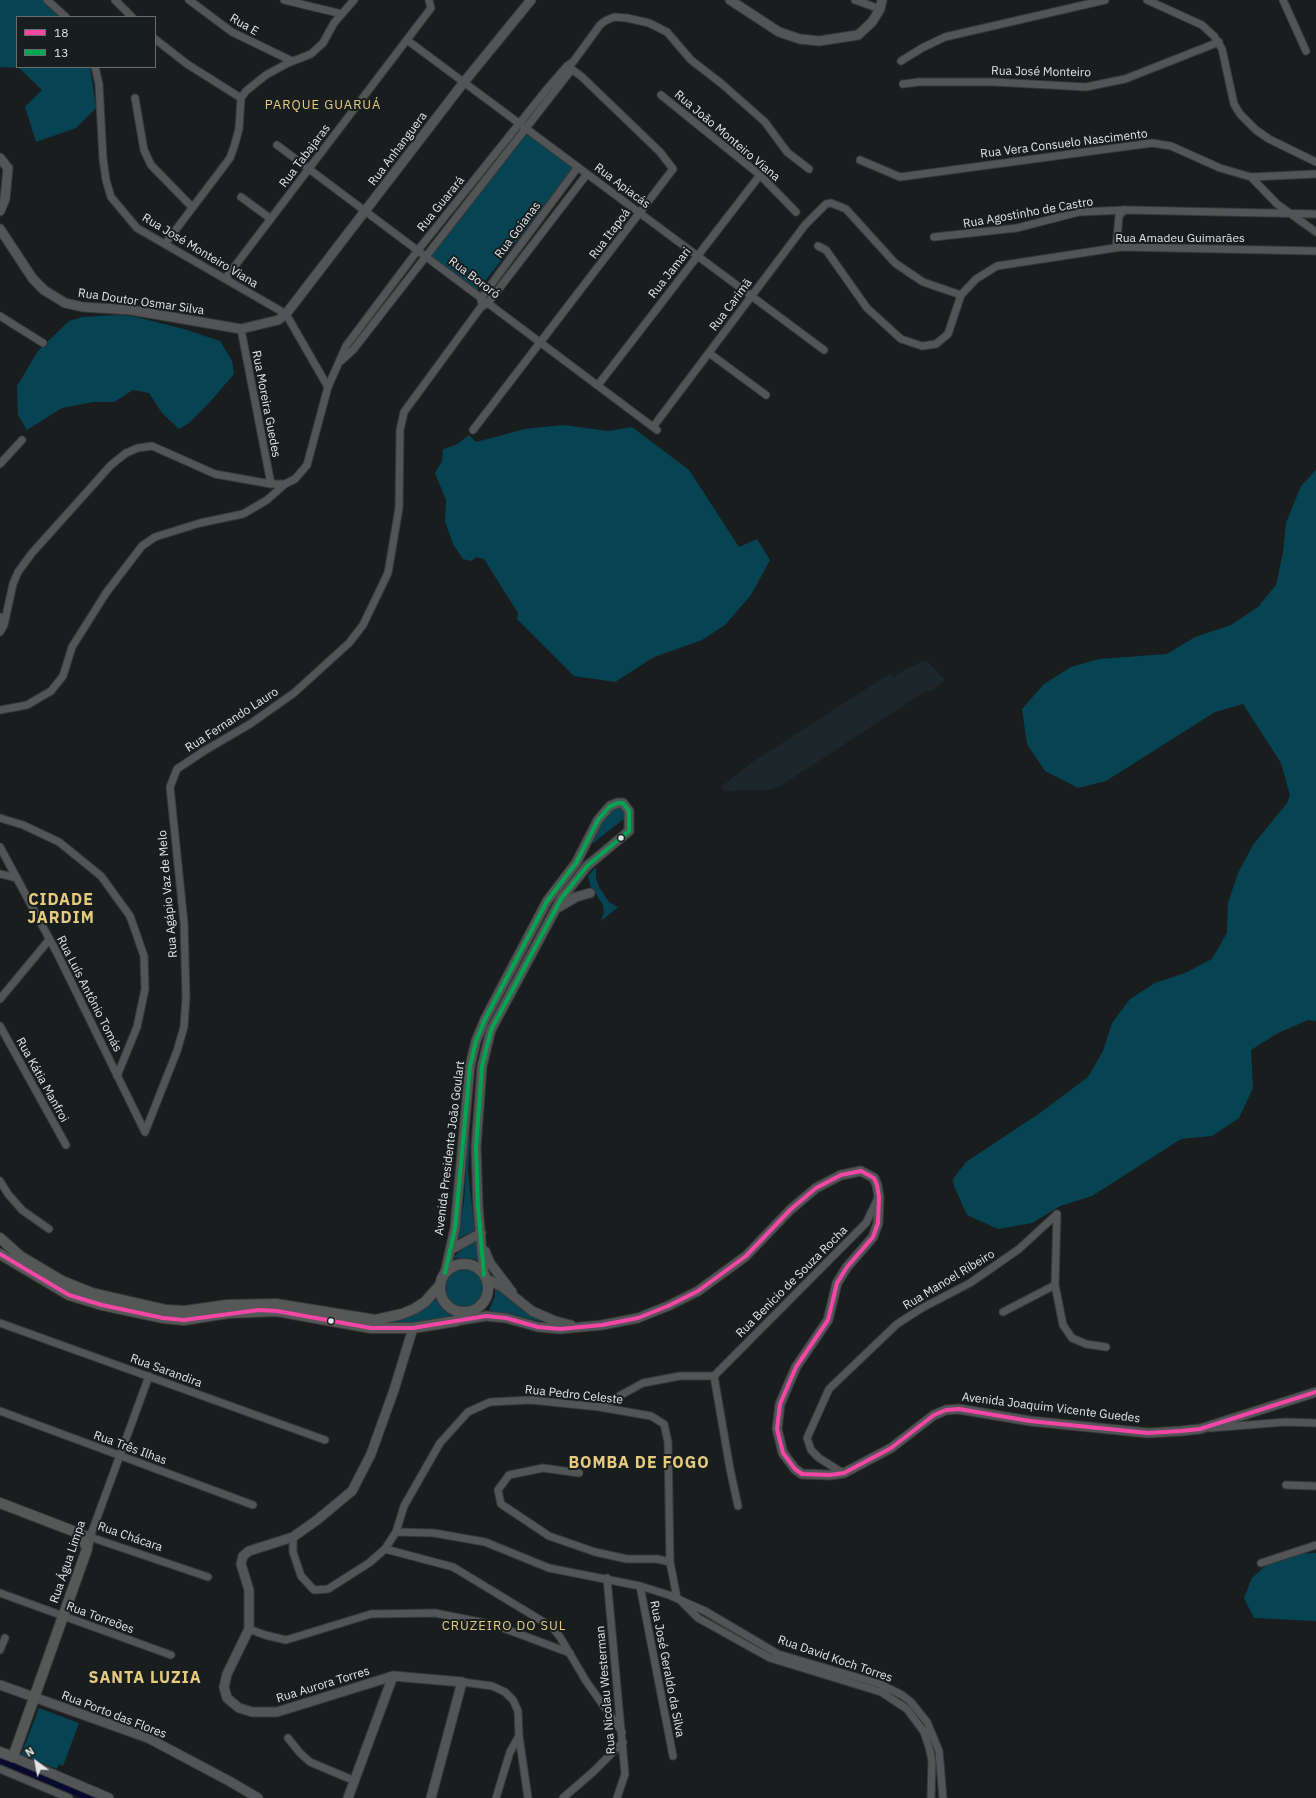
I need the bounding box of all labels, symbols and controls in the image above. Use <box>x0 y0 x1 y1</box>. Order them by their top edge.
street label: Rua E <box>227 11 261 39</box>
legend <box>16 16 156 68</box>
text: 18 <box>54 25 68 40</box>
text: 13 <box>54 45 68 60</box>
street label: Rua José Monteiro <box>991 64 1091 80</box>
street label: Rua João Monteiro Viana <box>671 88 783 184</box>
district label: PARQUE GUARUÁ <box>265 97 381 113</box>
street label: Rua Anhanguera <box>366 109 430 189</box>
street label: Rua Tabajaras <box>277 121 333 191</box>
street label: Rua Vera Consuelo Nascimento <box>980 127 1148 161</box>
street label: Rua Apiacás <box>591 160 653 212</box>
street label: Rua Guarará <box>414 174 468 234</box>
street label: Rua Agostinho de Castro <box>962 194 1094 232</box>
street label: Rua Goianas <box>492 199 544 261</box>
street label: Rua Itapoá <box>586 206 634 262</box>
street label: Rua José Monteiro Viana <box>139 211 261 291</box>
street label: Rua Amadeu Guimarães <box>1115 232 1245 246</box>
street label: Rua Jamari <box>646 245 694 301</box>
street label: Rua Bororó <box>446 254 502 302</box>
street label: Rua Carimã <box>707 276 755 334</box>
street label: Rua Doutor Osmar Silva <box>77 286 205 318</box>
street label: Rua Moreira Guedes <box>249 349 283 459</box>
street label: Rua Fernando Lauro <box>183 685 281 755</box>
street label: Rua Agápio Vaz de Melo <box>155 830 181 958</box>
unlabelled marker <box>616 833 626 843</box>
district label: CIDADE JARDIM <box>27 890 95 928</box>
street label: Rua Luís Antônio Tomás <box>53 934 125 1054</box>
street label: Rua Kátia Manfroi <box>13 1035 71 1125</box>
street label: Avenida Presidente João Goulart <box>432 1060 468 1236</box>
street label: Rua Benício de Souza Rocha <box>733 1223 851 1341</box>
street label: Rua Manoel Ribeiro <box>901 1247 997 1313</box>
unlabelled marker <box>326 1316 336 1326</box>
street label: Rua Sarandira <box>128 1351 204 1391</box>
street label: Rua Pedro Celeste <box>524 1383 624 1407</box>
street label: Avenida Joaquim Vicente Guedes <box>961 1390 1141 1426</box>
street label: Rua Três Ilhas <box>91 1428 169 1468</box>
district label: BOMBA DE FOGO <box>568 1453 710 1473</box>
street label: Rua Água Limpa <box>47 1519 89 1605</box>
street label: Rua Chácara <box>96 1519 164 1555</box>
street label: Rua Torreões <box>64 1599 136 1637</box>
street label: Rua José Geraldo da Silva <box>647 1599 687 1739</box>
district label: CRUZEIRO DO SUL <box>442 1618 566 1634</box>
street label: Rua Nicolau Westerman <box>593 1625 619 1755</box>
street label: Rua David Koch Torres <box>776 1633 894 1685</box>
street label: Rua Aurora Torres <box>275 1664 371 1706</box>
district label: SANTA LUZIA <box>88 1668 202 1688</box>
street label: Rua Porto das Flores <box>60 1688 168 1742</box>
north arrow <box>16 1742 56 1782</box>
text: N <box>23 1744 37 1760</box>

